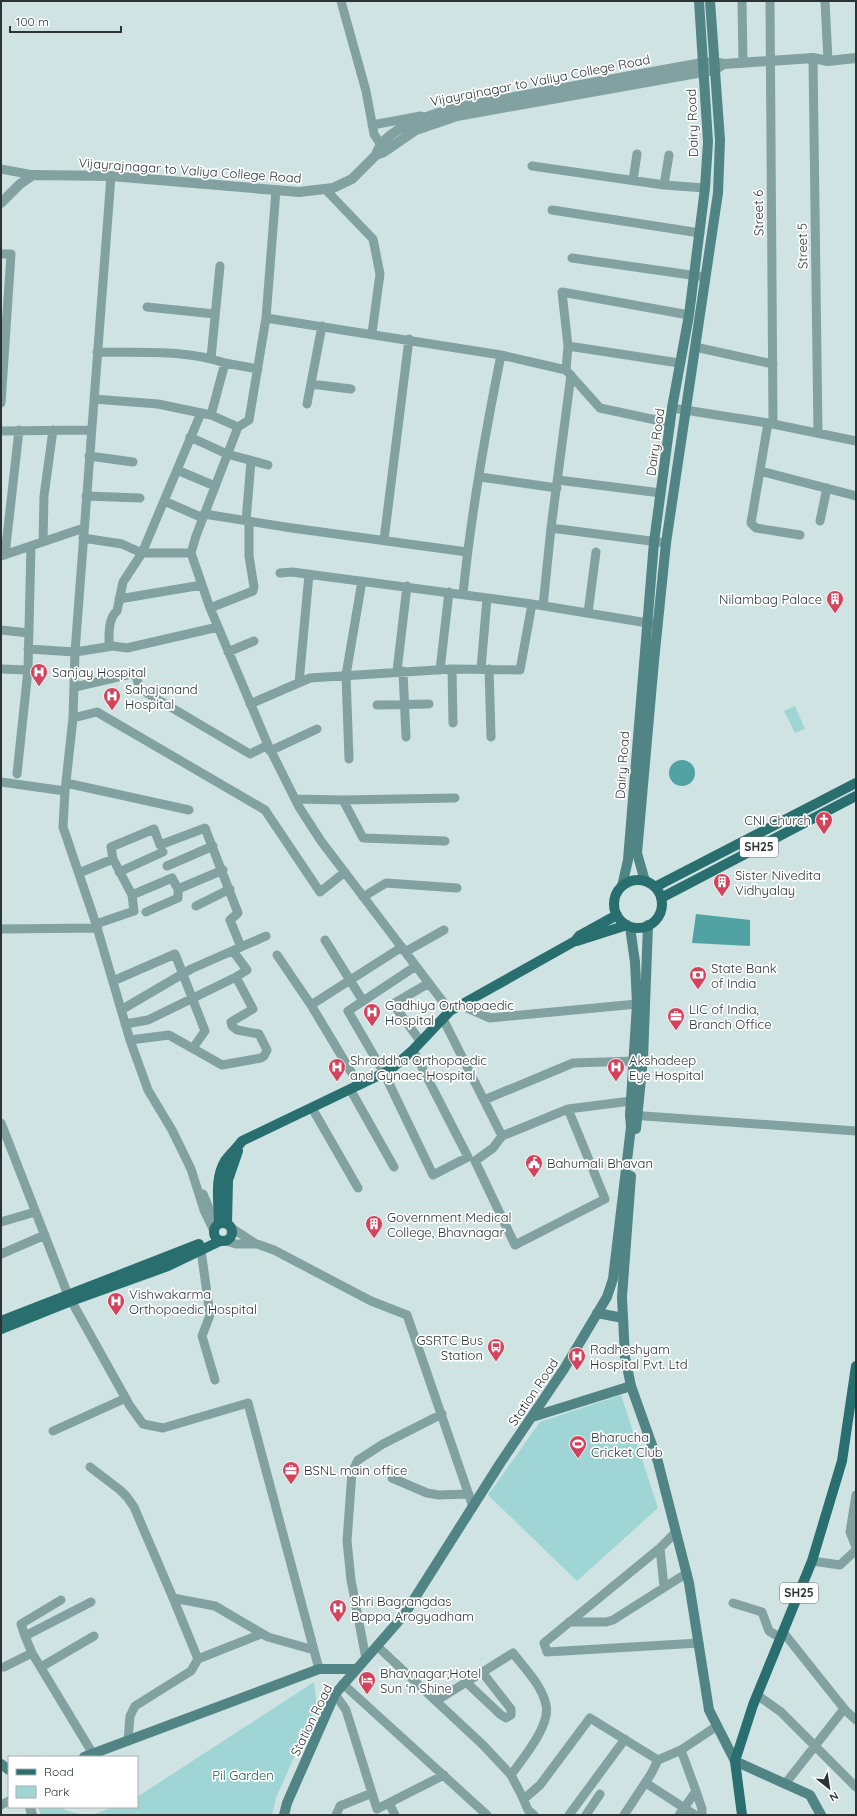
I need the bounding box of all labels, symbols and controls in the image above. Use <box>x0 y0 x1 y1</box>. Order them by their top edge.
scale bar <box>10 8 121 34</box>
text: 100 m <box>16 14 49 29</box>
street label: Vijayrajnagar to Valiya College Road <box>429 51 651 109</box>
street label: Dairy Road <box>683 89 701 157</box>
street label: Vijayrajnagar to Valiya College Road <box>78 154 302 186</box>
street label: Street 6 <box>750 190 766 236</box>
street label: Street 5 <box>794 223 810 269</box>
street label: Dairy Road <box>642 407 668 477</box>
building icon: Nilambag Palace <box>825 589 845 614</box>
place label: Nilambag Palace <box>719 591 822 607</box>
hospital icon: Sanjay Hospital <box>29 662 49 687</box>
place label: Sanjay Hospital <box>52 664 146 680</box>
place label: Sahajanand Hospital <box>125 681 198 712</box>
hospital icon: Sahajanand Hospital <box>102 686 122 711</box>
street label: Dairy Road <box>612 730 632 800</box>
church icon: CNI Church <box>814 810 834 835</box>
place label: CNI Church <box>744 812 811 828</box>
road number: SH25 <box>740 837 778 857</box>
place label: Sister Nivedita Vidhyalay <box>735 867 821 898</box>
building icon: Sister Nivedita Vidhyalay <box>712 872 732 897</box>
place label: State Bank of India <box>711 960 777 991</box>
bank icon: State Bank of India <box>688 965 708 990</box>
place label: Gadhiya Orthopaedic Hospital <box>385 997 514 1028</box>
place label: LIC of India, Branch Office <box>689 1001 772 1032</box>
hospital icon: Gadhiya Orthopaedic Hospital <box>362 1002 382 1027</box>
office icon: LIC of India, Branch Office <box>666 1006 686 1031</box>
place label: Shraddha Orthopaedic and Gynaec Hospital <box>350 1052 487 1083</box>
place label: Akshadeep Eye Hospital <box>629 1052 704 1083</box>
hospital icon: Shraddha Orthopaedic and Gynaec Hospital <box>327 1057 347 1082</box>
hospital icon: Akshadeep Eye Hospital <box>606 1057 626 1082</box>
public building icon: Bahumali Bhavan <box>524 1153 544 1178</box>
place label: Bahumali Bhavan <box>547 1155 653 1171</box>
place label: Government Medical College, Bhavnagar <box>387 1209 512 1240</box>
building icon: Government Medical College, Bhavnagar <box>364 1214 384 1239</box>
place label: Vishwakarma Orthopaedic Hospital <box>129 1286 257 1317</box>
hospital icon: Vishwakarma Orthopaedic Hospital <box>106 1291 126 1316</box>
place label: GSRTC Bus Station <box>417 1332 483 1363</box>
bus stop icon: GSRTC Bus Station <box>486 1337 506 1362</box>
place label: Radheshyam Hospital Pvt. Ltd <box>590 1341 688 1372</box>
hospital icon: Radheshyam Hospital Pvt. Ltd <box>567 1346 587 1371</box>
street label: Station Road <box>505 1355 561 1429</box>
place label: Bharucha Cricket Club <box>591 1429 663 1460</box>
sports icon: Bharucha Cricket Club <box>568 1434 588 1459</box>
office icon: BSNL main office <box>281 1460 301 1485</box>
place label: BSNL main office <box>304 1462 407 1478</box>
road number: SH25 <box>780 1583 818 1603</box>
place label: Shri Bagrangdas Bappa Arogyadham <box>351 1593 474 1624</box>
hospital icon: Shri Bagrangdas Bappa Arogyadham <box>328 1598 348 1623</box>
place label: Bhavnagar;Hotel Sun ‘n Shine <box>380 1665 481 1696</box>
hotel icon: Bhavnagar;Hotel Sun ‘n Shine <box>357 1670 377 1695</box>
street label: Station Road <box>287 1681 335 1759</box>
legend <box>8 1756 138 1808</box>
text: Road <box>44 1764 74 1779</box>
park label: Pil Garden <box>212 1767 274 1783</box>
north arrow <box>809 1768 849 1808</box>
text: Park <box>44 1784 69 1799</box>
text: N <box>827 1789 841 1805</box>

